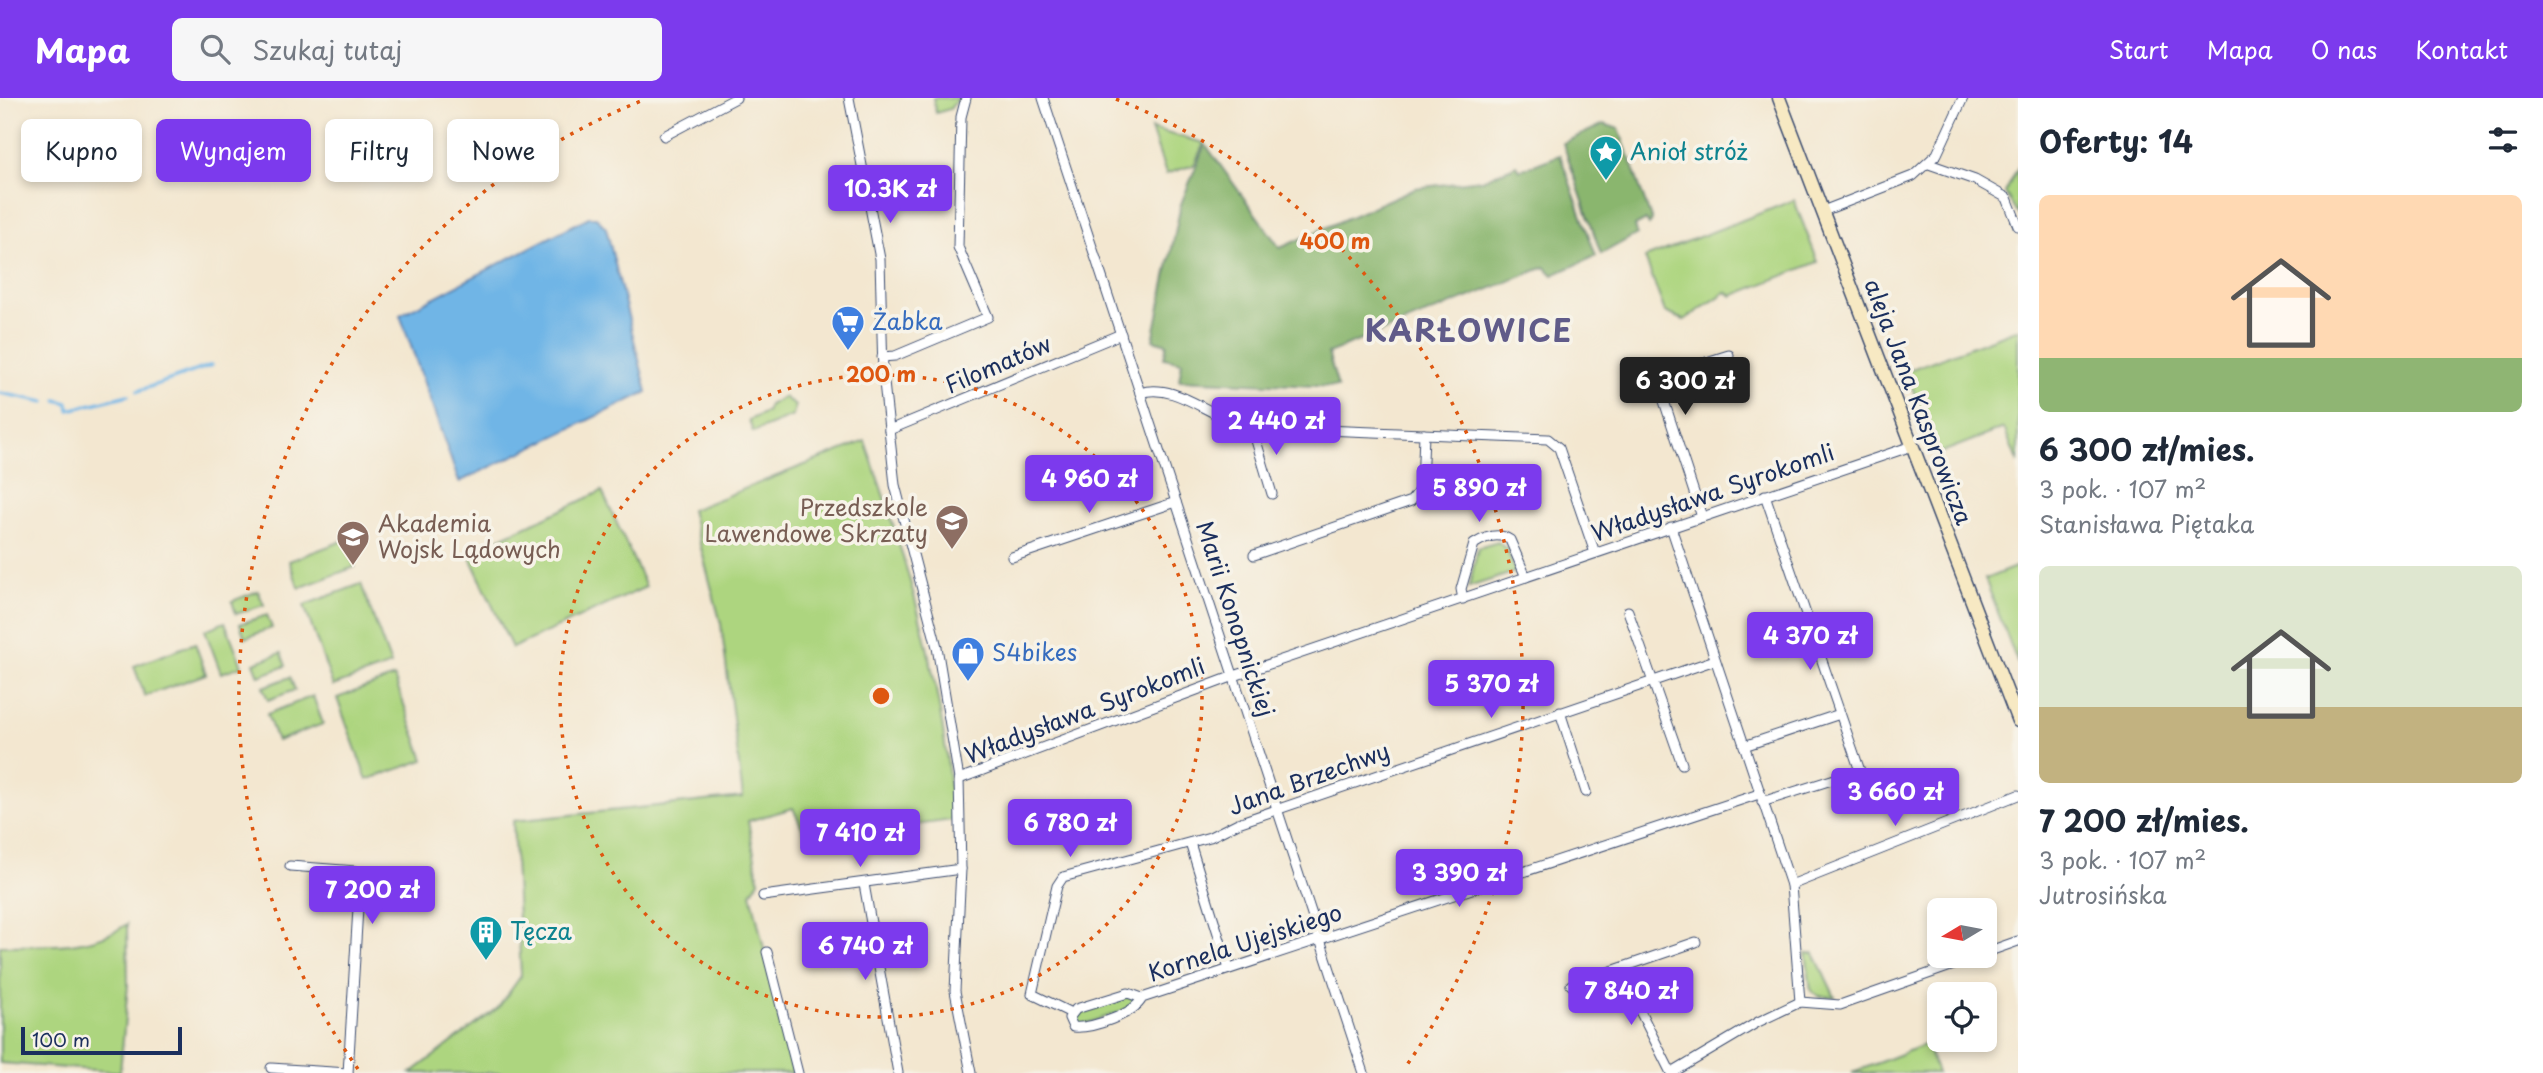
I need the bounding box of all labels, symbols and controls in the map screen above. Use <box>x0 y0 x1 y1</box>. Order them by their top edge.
search box <box>172 18 662 81</box>
text: Mapa <box>35 24 130 74</box>
icon: search <box>196 30 234 68</box>
text: Szukaj tutaj <box>252 30 402 69</box>
text: Start <box>2109 31 2169 67</box>
text: Mapa <box>2207 31 2273 67</box>
text: O nas <box>2311 31 2377 67</box>
text: Kontakt <box>2415 31 2508 67</box>
text: Oferty: 14 <box>2039 118 2193 163</box>
chip: Kupno <box>21 119 142 182</box>
chip: Wynajem <box>156 119 311 182</box>
chip: Filtry <box>325 119 433 182</box>
chip: Nowe <box>447 119 559 182</box>
icon: filters <box>2484 121 2522 159</box>
place icon: Anioł stróż <box>1587 133 1625 182</box>
place label: Anioł stróż <box>1630 133 1748 168</box>
pin: 10.3K zł <box>818 166 962 225</box>
text: 10.3K zł <box>844 170 936 205</box>
text: 400 m <box>1300 224 1370 256</box>
icon: home <box>2218 240 2344 366</box>
street label: aleja Jana Kasprowicza <box>1856 273 1983 530</box>
supermarket icon: Żabka <box>829 303 867 352</box>
place label: Żabka <box>872 303 943 338</box>
district label: KARŁOWICE <box>1365 307 1573 352</box>
street label: Filomatów <box>939 325 1056 402</box>
text: 200 m <box>846 357 916 389</box>
pin: 6 300 zł <box>1613 358 1757 417</box>
text: 6 300 zł <box>1636 362 1734 397</box>
pin: 2 440 zł <box>1204 398 1348 457</box>
text: 2 440 zł <box>1228 402 1324 437</box>
text: 6 300 zł/mies. <box>2039 426 2255 471</box>
street label: Władysława Syrokomli <box>1586 434 1839 550</box>
pin: 4 960 zł <box>1017 456 1161 515</box>
text: 4 960 zł <box>1041 460 1137 495</box>
pin: 5 890 zł <box>1407 464 1551 524</box>
text: 5 890 zł <box>1432 469 1526 504</box>
text: 3 pok. · 107 m² <box>2039 471 2206 506</box>
place label: Przedszkole Lawendowe Skrzaty <box>704 489 928 550</box>
school or university icon: Przedszkole Lawendowe Skrzaty <box>933 502 971 551</box>
place label: Akademia Wojsk Lądowych <box>378 505 561 566</box>
text: Stanisława Piętaka <box>2039 506 2254 541</box>
street label: Marii Konopnickiej <box>1188 516 1285 721</box>
school or university icon: Akademia Wojsk Lądowych <box>334 518 372 567</box>
icon: home <box>2218 611 2344 737</box>
pin: 4 370 zł <box>1738 612 1882 672</box>
text: 4 370 zł <box>1763 617 1857 652</box>
shop icon: S4bikes <box>949 634 987 683</box>
place label: S4bikes <box>992 634 1077 669</box>
street label: Władysława Syrokomli <box>959 648 1210 772</box>
pin: 5 370 zł <box>1419 660 1563 720</box>
text: 5 370 zł <box>1444 665 1538 700</box>
centre of rings <box>869 684 893 708</box>
street label: Jana Brzechwy <box>1223 732 1394 823</box>
pin: 3 660 zł <box>1823 768 1967 828</box>
text: 3 660 zł <box>1847 773 1943 808</box>
text: 7 200 zł/mies. <box>2039 797 2249 842</box>
pin: 6 780 zł <box>998 800 1142 859</box>
text: 6 780 zł <box>1024 804 1116 839</box>
pin: 7 410 zł <box>788 810 932 869</box>
text: 7 410 zł <box>816 814 904 849</box>
text: 3 pok. · 107 m² <box>2039 842 2206 877</box>
pin: 3 390 zł <box>1387 850 1531 909</box>
text: 3 390 zł <box>1412 854 1506 889</box>
pin: 7 200 zł <box>300 866 444 926</box>
text: 7 200 zł <box>325 871 419 906</box>
text: Jutrosińska <box>2039 877 2167 912</box>
street label: Kornela Ujejskiego <box>1143 894 1346 989</box>
north arrow <box>1927 898 1997 968</box>
map controls <box>1927 898 1997 1052</box>
building icon: Tęcza <box>467 913 505 962</box>
place label: Tęcza <box>510 913 573 948</box>
pin: 6 740 zł <box>793 922 937 982</box>
text: 6 740 zł <box>818 927 912 962</box>
pin: 7 840 zł <box>1559 968 1703 1027</box>
text: 7 840 zł <box>1584 972 1678 1007</box>
button: locate <box>1927 982 1997 1052</box>
scale bar <box>21 1024 182 1056</box>
text: 100 m <box>32 1025 90 1053</box>

